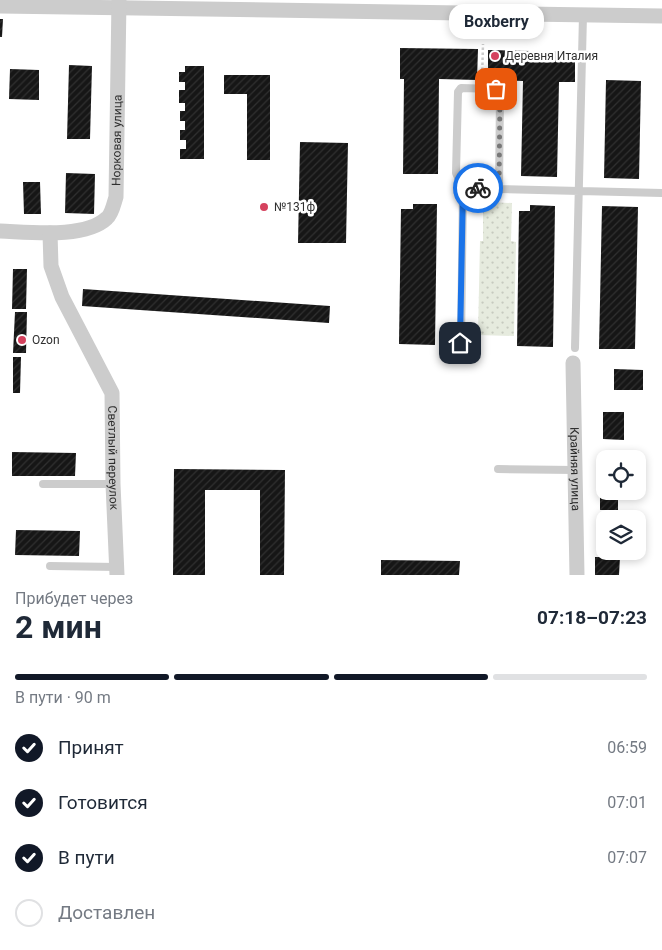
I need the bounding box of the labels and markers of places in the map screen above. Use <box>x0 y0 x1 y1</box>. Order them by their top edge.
callout: Boxberry <box>448 4 544 39</box>
place label: Деревня Италия <box>505 49 598 63</box>
marker: Деревня Италия <box>489 50 501 62</box>
pin <box>475 68 517 110</box>
place label: №131ф <box>274 200 316 214</box>
marker: №131ф <box>258 201 270 213</box>
pin <box>439 322 481 364</box>
place label: Ozon <box>32 333 60 347</box>
marker: Ozon <box>16 334 28 346</box>

